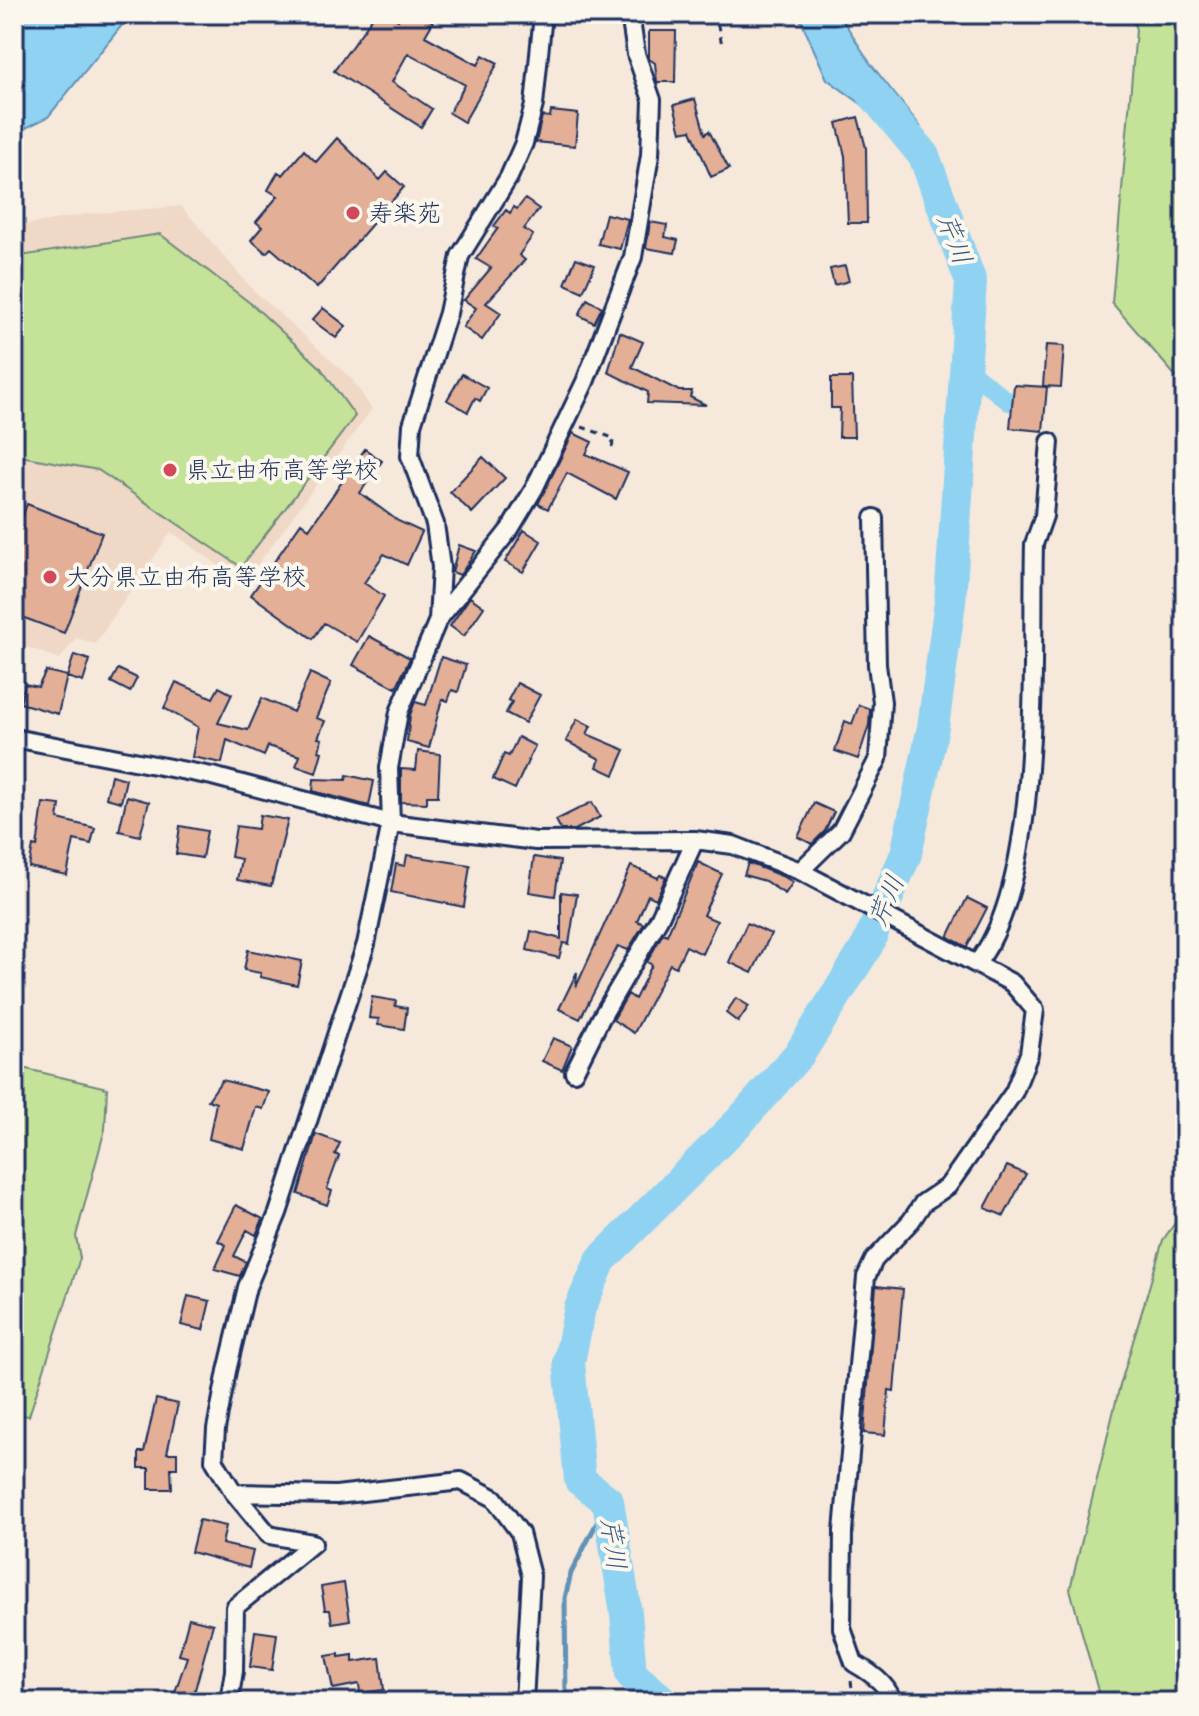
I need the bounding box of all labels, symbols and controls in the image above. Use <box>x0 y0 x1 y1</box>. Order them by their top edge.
place label: 寿楽苑 <box>369 196 441 227</box>
marker: 寿楽苑 <box>344 204 362 222</box>
water label: 芹川 <box>931 208 981 269</box>
place label: 県立由布高等学校 <box>186 453 378 484</box>
marker: 県立由布高等学校 <box>161 461 179 479</box>
place label: 大分県立由布高等学校 <box>66 560 306 591</box>
marker: 大分県立由布高等学校 <box>41 568 59 586</box>
water label: 芹川 <box>859 869 911 930</box>
water label: 芹川 <box>595 1516 635 1572</box>

